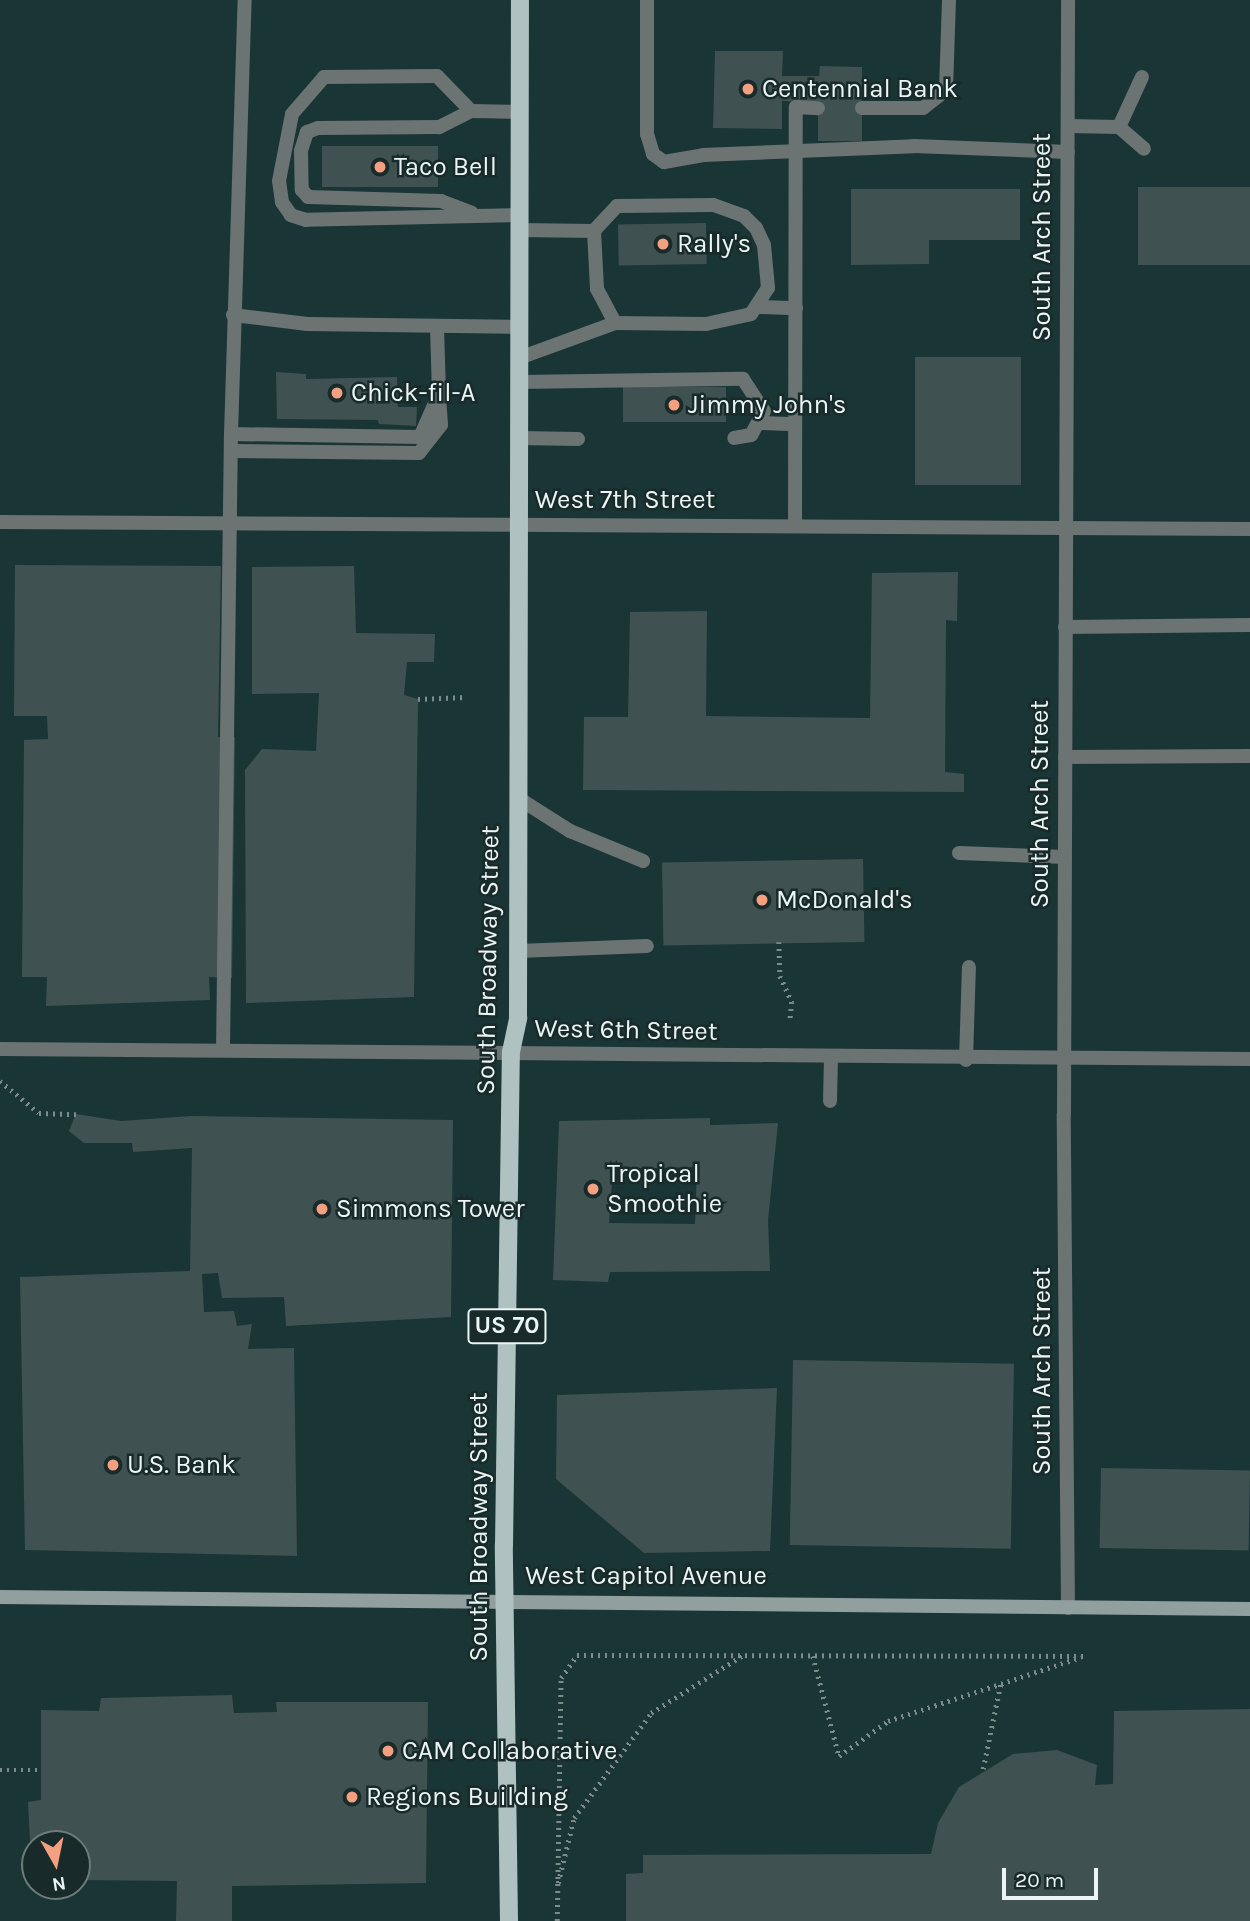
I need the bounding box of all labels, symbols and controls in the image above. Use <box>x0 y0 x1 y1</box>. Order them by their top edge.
place label: Centennial Bank <box>762 73 958 105</box>
marker: Centennial Bank <box>740 81 756 97</box>
street label: South Arch Street <box>1026 133 1058 341</box>
place label: Taco Bell <box>394 151 497 183</box>
marker: Taco Bell <box>372 159 388 175</box>
place label: Rally's <box>677 228 751 260</box>
marker: Rally's <box>655 236 671 252</box>
place label: Chick-fil-A <box>351 377 475 409</box>
marker: Chick-fil-A <box>329 385 345 401</box>
place label: Jimmy John's <box>688 389 846 421</box>
marker: Jimmy John's <box>666 397 682 413</box>
street label: West 7th Street <box>535 484 715 516</box>
street label: South Arch Street <box>1024 700 1056 908</box>
street label: South Broadway Street <box>470 825 506 1095</box>
place label: McDonald's <box>776 884 913 916</box>
marker: McDonald's <box>754 892 770 908</box>
street label: West 6th Street <box>534 1013 718 1047</box>
place label: Tropical Smoothie <box>607 1158 722 1220</box>
marker: Tropical Smoothie <box>585 1181 601 1197</box>
place label: Simmons Tower <box>336 1193 525 1225</box>
marker: Simmons Tower <box>314 1201 330 1217</box>
street label: South Arch Street <box>1026 1267 1058 1475</box>
road number: US 70 <box>467 1306 547 1346</box>
street label: South Broadway Street <box>463 1392 495 1662</box>
place label: U.S. Bank <box>127 1449 236 1481</box>
marker: U.S. Bank <box>105 1457 121 1473</box>
street label: West Capitol Avenue <box>525 1560 767 1592</box>
place label: CAM Collaborative <box>402 1735 617 1767</box>
marker: CAM Collaborative <box>380 1743 396 1759</box>
place label: Regions Building <box>366 1781 568 1813</box>
marker: Regions Building <box>344 1789 360 1805</box>
north arrow <box>21 1830 91 1900</box>
scale bar <box>1005 1854 1101 1898</box>
text: 20 m <box>1015 1868 1064 1892</box>
text: N <box>51 1872 67 1896</box>

